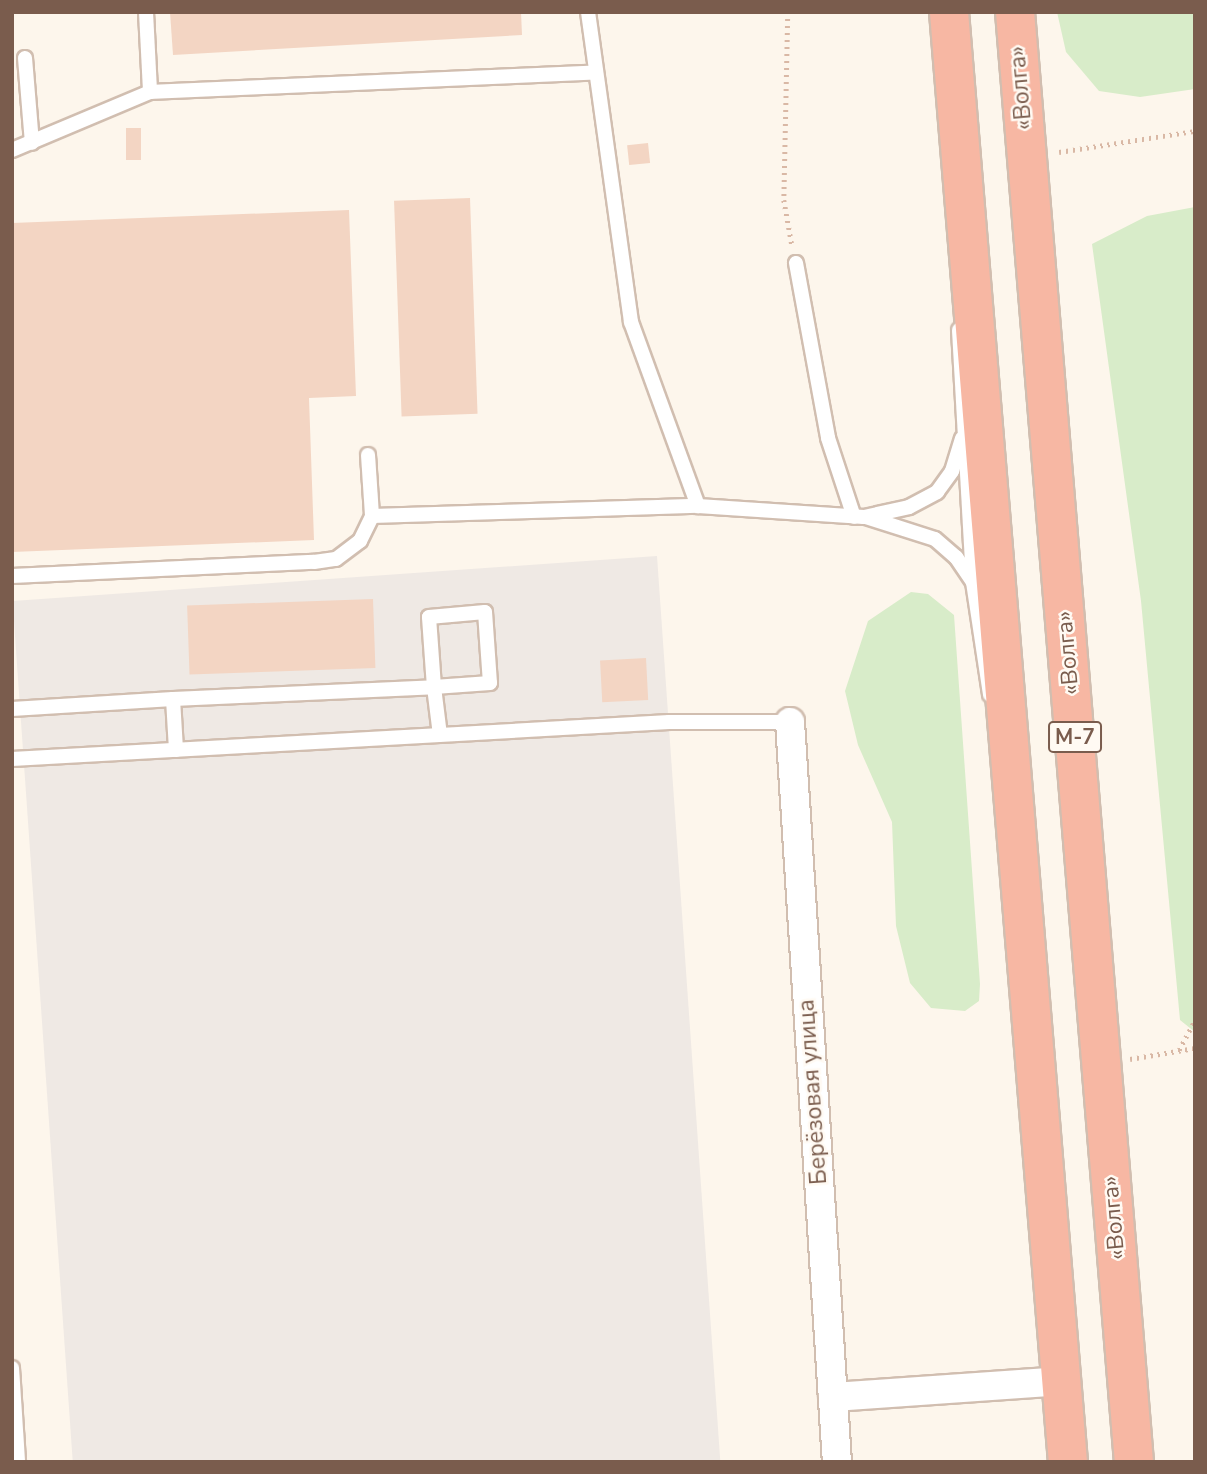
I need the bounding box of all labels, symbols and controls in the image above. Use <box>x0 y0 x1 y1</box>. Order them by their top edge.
street label: «Волга» <box>1004 45 1038 131</box>
street label: «Волга» <box>1051 610 1085 696</box>
road number: М-7 <box>1047 720 1103 754</box>
street label: Берёзовая улица <box>793 998 833 1186</box>
street label: «Волга» <box>1097 1175 1131 1261</box>

